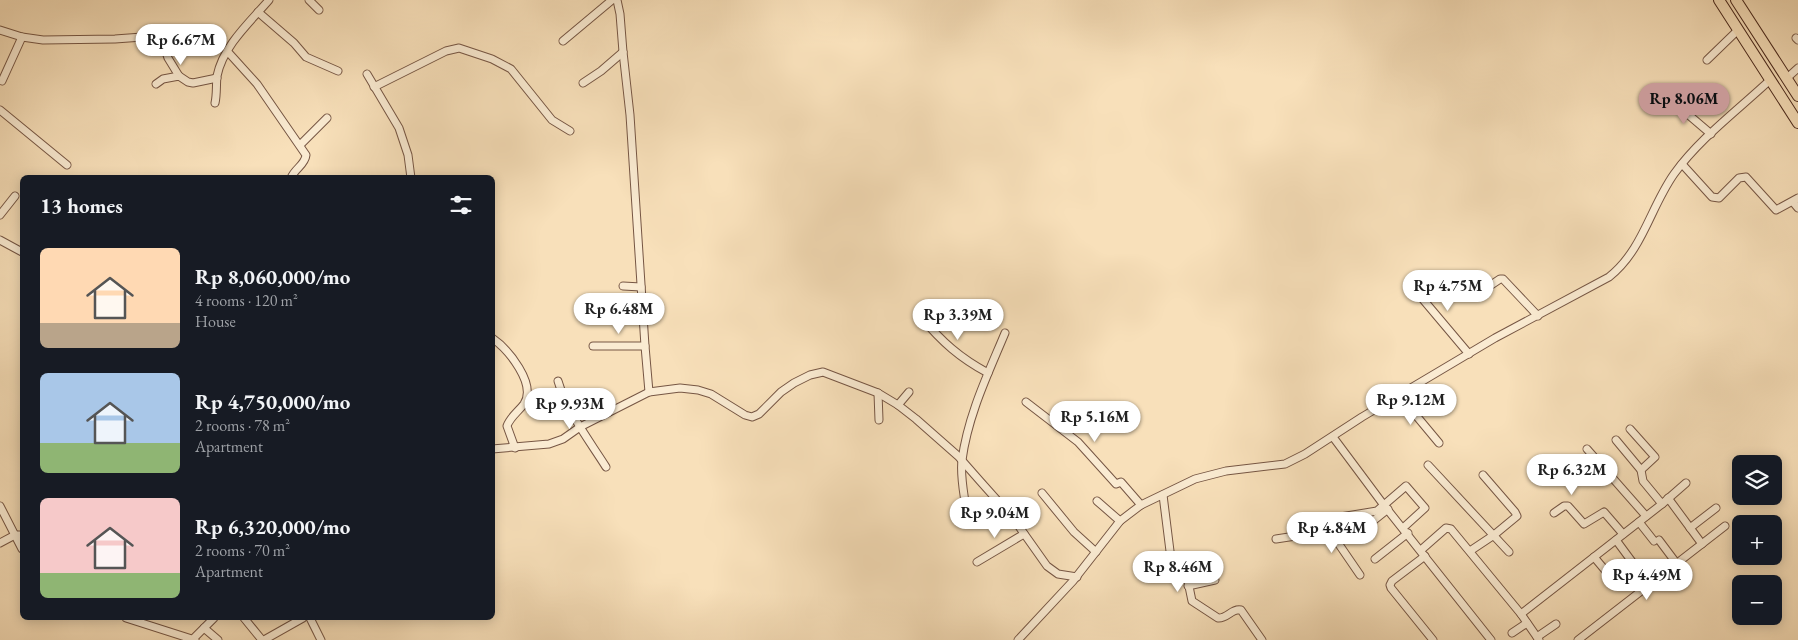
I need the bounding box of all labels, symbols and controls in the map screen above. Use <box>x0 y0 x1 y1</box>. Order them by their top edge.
pin: Rp 6.67M <box>129 23 233 66</box>
text: Rp 6.67M <box>147 29 215 50</box>
pin: Rp 8.06M <box>1632 82 1736 125</box>
text: Rp 8.06M <box>1650 88 1718 109</box>
icon: filters <box>447 191 475 219</box>
text: 13 homes <box>40 192 123 219</box>
text: Rp 8,060,000/mo <box>195 263 350 290</box>
icon: home <box>80 268 140 328</box>
pin: Rp 4.75M <box>1396 270 1500 312</box>
text: Rp 4.75M <box>1414 275 1482 296</box>
text: 4 rooms · 120 m² <box>195 290 298 311</box>
pin: Rp 6.48M <box>567 292 671 335</box>
text: Rp 6.48M <box>585 298 653 319</box>
pin: Rp 3.39M <box>906 298 1010 341</box>
text: Rp 3.39M <box>924 304 992 325</box>
text: House <box>195 311 236 332</box>
pin: Rp 9.12M <box>1359 384 1463 426</box>
text: Rp 4,750,000/mo <box>195 388 350 415</box>
pin: Rp 9.93M <box>518 388 622 430</box>
text: Rp 9.12M <box>1377 389 1445 410</box>
icon: home <box>80 393 140 453</box>
text: Rp 9.93M <box>536 393 604 414</box>
pin: Rp 5.16M <box>1043 400 1147 443</box>
text: Rp 5.16M <box>1061 406 1129 427</box>
text: 2 rooms · 78 m² <box>195 415 290 436</box>
text: Apartment <box>195 436 263 457</box>
pin: Rp 6.32M <box>1520 454 1624 496</box>
map controls <box>1732 455 1782 625</box>
button: layers <box>1732 455 1782 505</box>
text: Rp 6.32M <box>1538 459 1606 480</box>
pin: Rp 9.04M <box>943 496 1047 539</box>
text: Rp 9.04M <box>961 502 1029 523</box>
pin: Rp 4.84M <box>1280 512 1384 554</box>
text: Rp 6,320,000/mo <box>195 513 350 540</box>
button: + <box>1732 515 1782 565</box>
text: Rp 4.84M <box>1298 517 1366 538</box>
icon: home <box>80 518 140 578</box>
text: 2 rooms · 70 m² <box>195 540 290 561</box>
pin: Rp 8.46M <box>1126 550 1230 593</box>
text: Rp 8.46M <box>1144 556 1212 577</box>
pin: Rp 4.49M <box>1595 558 1699 601</box>
text: Apartment <box>195 561 263 582</box>
text: Rp 4.49M <box>1613 564 1681 585</box>
button: − <box>1732 575 1782 625</box>

